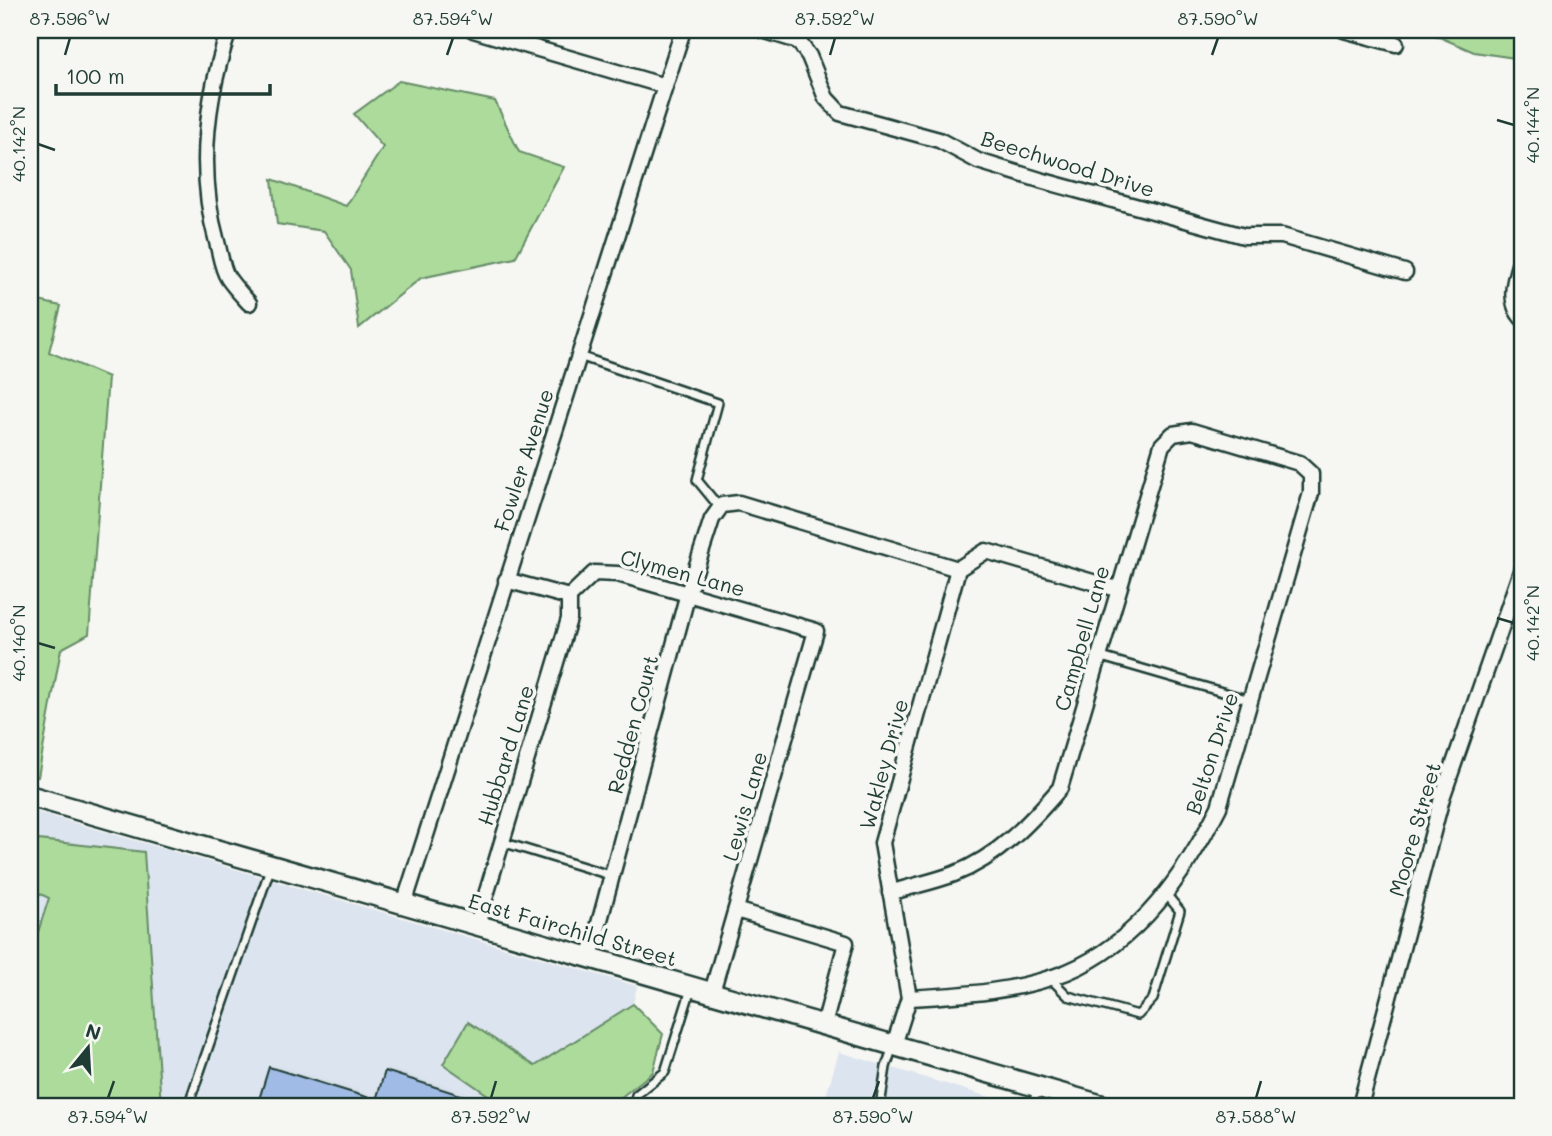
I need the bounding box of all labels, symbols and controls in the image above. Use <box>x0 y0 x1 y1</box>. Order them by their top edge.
text: 87.596°W <box>30 6 110 30</box>
text: 87.594°W <box>413 6 493 30</box>
text: 87.592°W <box>795 6 875 30</box>
text: 87.590°W <box>1177 6 1259 30</box>
scale bar <box>56 52 270 96</box>
text: 100 m <box>66 62 125 89</box>
text: 40.144°N <box>1520 87 1544 163</box>
text: 40.142°N <box>6 106 30 182</box>
street label: Beechwood Drive <box>978 124 1158 202</box>
street label: Fowler Avenue <box>487 385 559 535</box>
street label: Clymen Lane <box>618 542 748 602</box>
street label: Campbell Lane <box>1047 562 1115 714</box>
text: 40.142°N <box>1520 585 1544 661</box>
text: 40.140°N <box>6 605 30 681</box>
street label: Redden Court <box>600 651 664 797</box>
street label: Hubbard Lane <box>471 681 539 829</box>
street label: Belton Drive <box>1179 688 1243 818</box>
street label: Wakley Drive <box>853 696 913 832</box>
street label: Lewis Lane <box>716 748 772 864</box>
street label: Moore Street <box>1382 759 1446 899</box>
street label: East Fairchild Street <box>466 886 680 972</box>
north arrow <box>52 1014 122 1084</box>
text: N <box>83 1017 104 1045</box>
text: 87.594°W <box>68 1104 148 1128</box>
text: 87.592°W <box>451 1104 531 1128</box>
text: 87.590°W <box>832 1104 914 1128</box>
text: 87.588°W <box>1215 1104 1297 1128</box>

